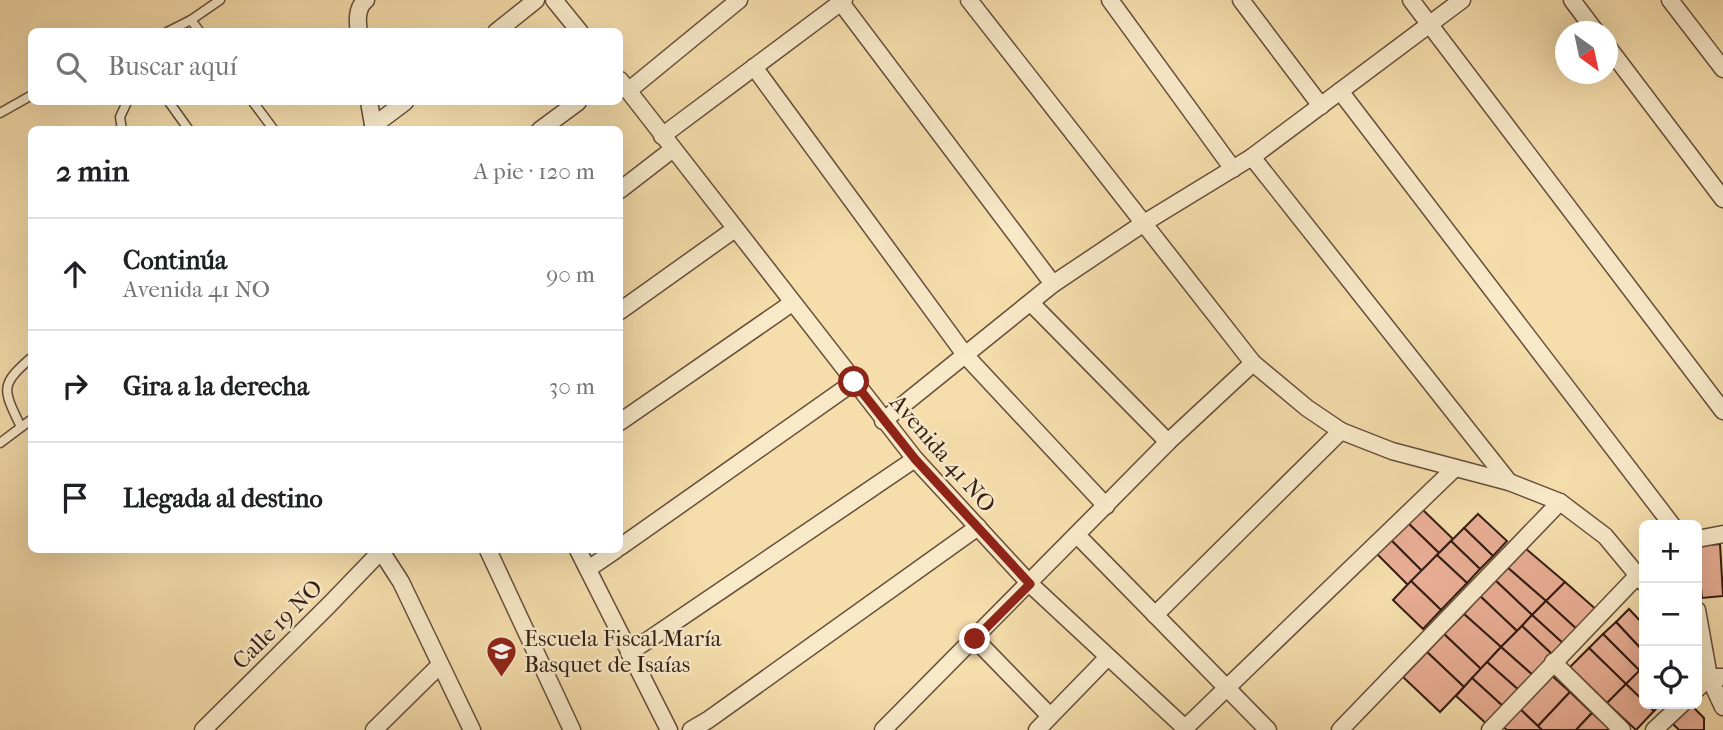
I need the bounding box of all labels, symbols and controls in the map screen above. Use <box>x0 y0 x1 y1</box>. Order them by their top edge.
north arrow <box>1555 21 1618 84</box>
search box <box>28 28 623 105</box>
icon: search <box>52 48 90 86</box>
text: Buscar aquí <box>108 51 237 82</box>
text: 2 min <box>56 154 129 189</box>
text: A pie · 120 m <box>473 158 595 185</box>
text: Continúa <box>123 245 227 276</box>
icon: ahead <box>56 255 94 293</box>
text: 90 m <box>546 261 595 288</box>
text: Avenida 41 NO <box>123 276 270 303</box>
route start <box>838 366 869 397</box>
icon: right <box>56 367 94 405</box>
text: Gira a la derecha <box>123 371 309 402</box>
text: 30 m <box>549 373 595 400</box>
street label: Avenida 41 NO <box>884 388 1001 518</box>
icon: arrive <box>56 479 94 517</box>
text: Llegada al destino <box>123 483 323 514</box>
map controls <box>1639 520 1702 709</box>
button: + <box>1639 520 1702 583</box>
street label: Calle 19 NO <box>227 574 328 675</box>
button: − <box>1639 583 1702 646</box>
route end <box>959 623 990 654</box>
place label: Escuela Fiscal María Basquet de Isaías <box>524 625 722 678</box>
school or university icon: Escuela Fiscal María Basquet de Isaías <box>484 634 518 678</box>
button: locate <box>1639 646 1702 709</box>

